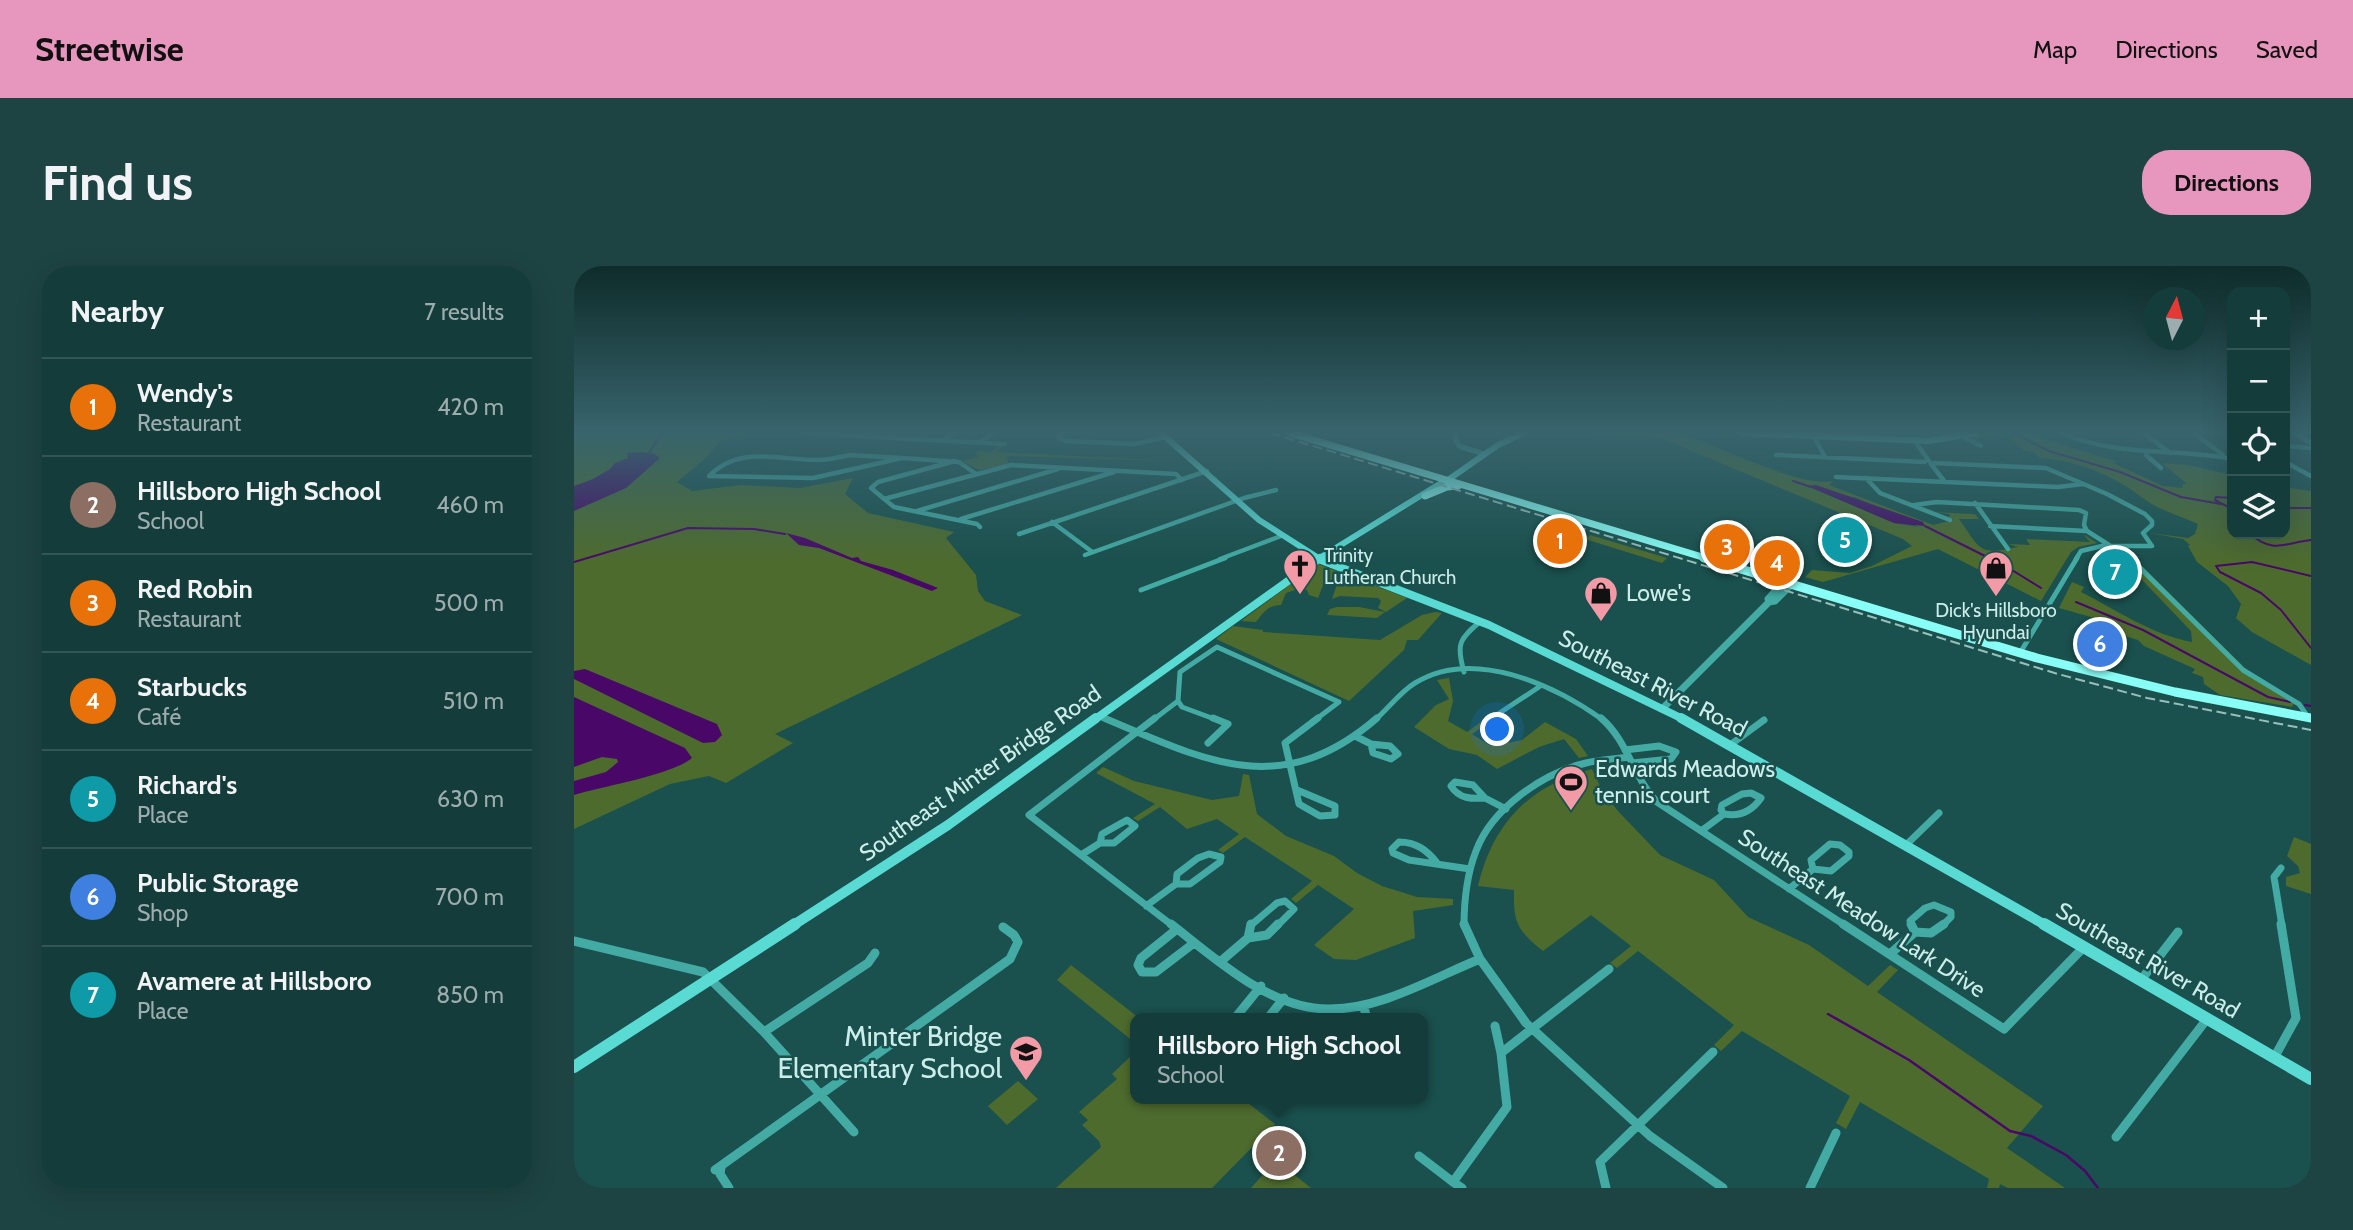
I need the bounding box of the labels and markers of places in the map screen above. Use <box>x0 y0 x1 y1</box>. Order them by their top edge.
pin: 5 <box>1822 514 1868 566</box>
pin: 1 <box>1537 515 1583 567</box>
pin: 3 <box>1704 521 1750 573</box>
pin: 4 <box>1754 537 1800 589</box>
place label: Trinity Lutheran Church <box>1324 544 1456 589</box>
pin: 7 <box>2092 546 2138 598</box>
church icon: Trinity Lutheran Church <box>1281 547 1319 596</box>
shop icon: Dick's Hillsboro Hyundai <box>1977 549 2015 598</box>
shop icon: Lowe's <box>1582 574 1620 623</box>
place label: Lowe's <box>1626 579 1691 607</box>
place label: Dick's Hillsboro Hyundai <box>1935 599 2057 644</box>
pin: 6 <box>2077 618 2123 670</box>
place label: Edwards Meadows tennis court <box>1595 755 1775 809</box>
sports icon: Edwards Meadows tennis court <box>1552 763 1590 812</box>
place label: Minter Bridge Elementary School <box>778 1019 1002 1085</box>
school or university icon: Minter Bridge Elementary School <box>1007 1033 1045 1082</box>
pin: 2 <box>1256 1127 1302 1179</box>

